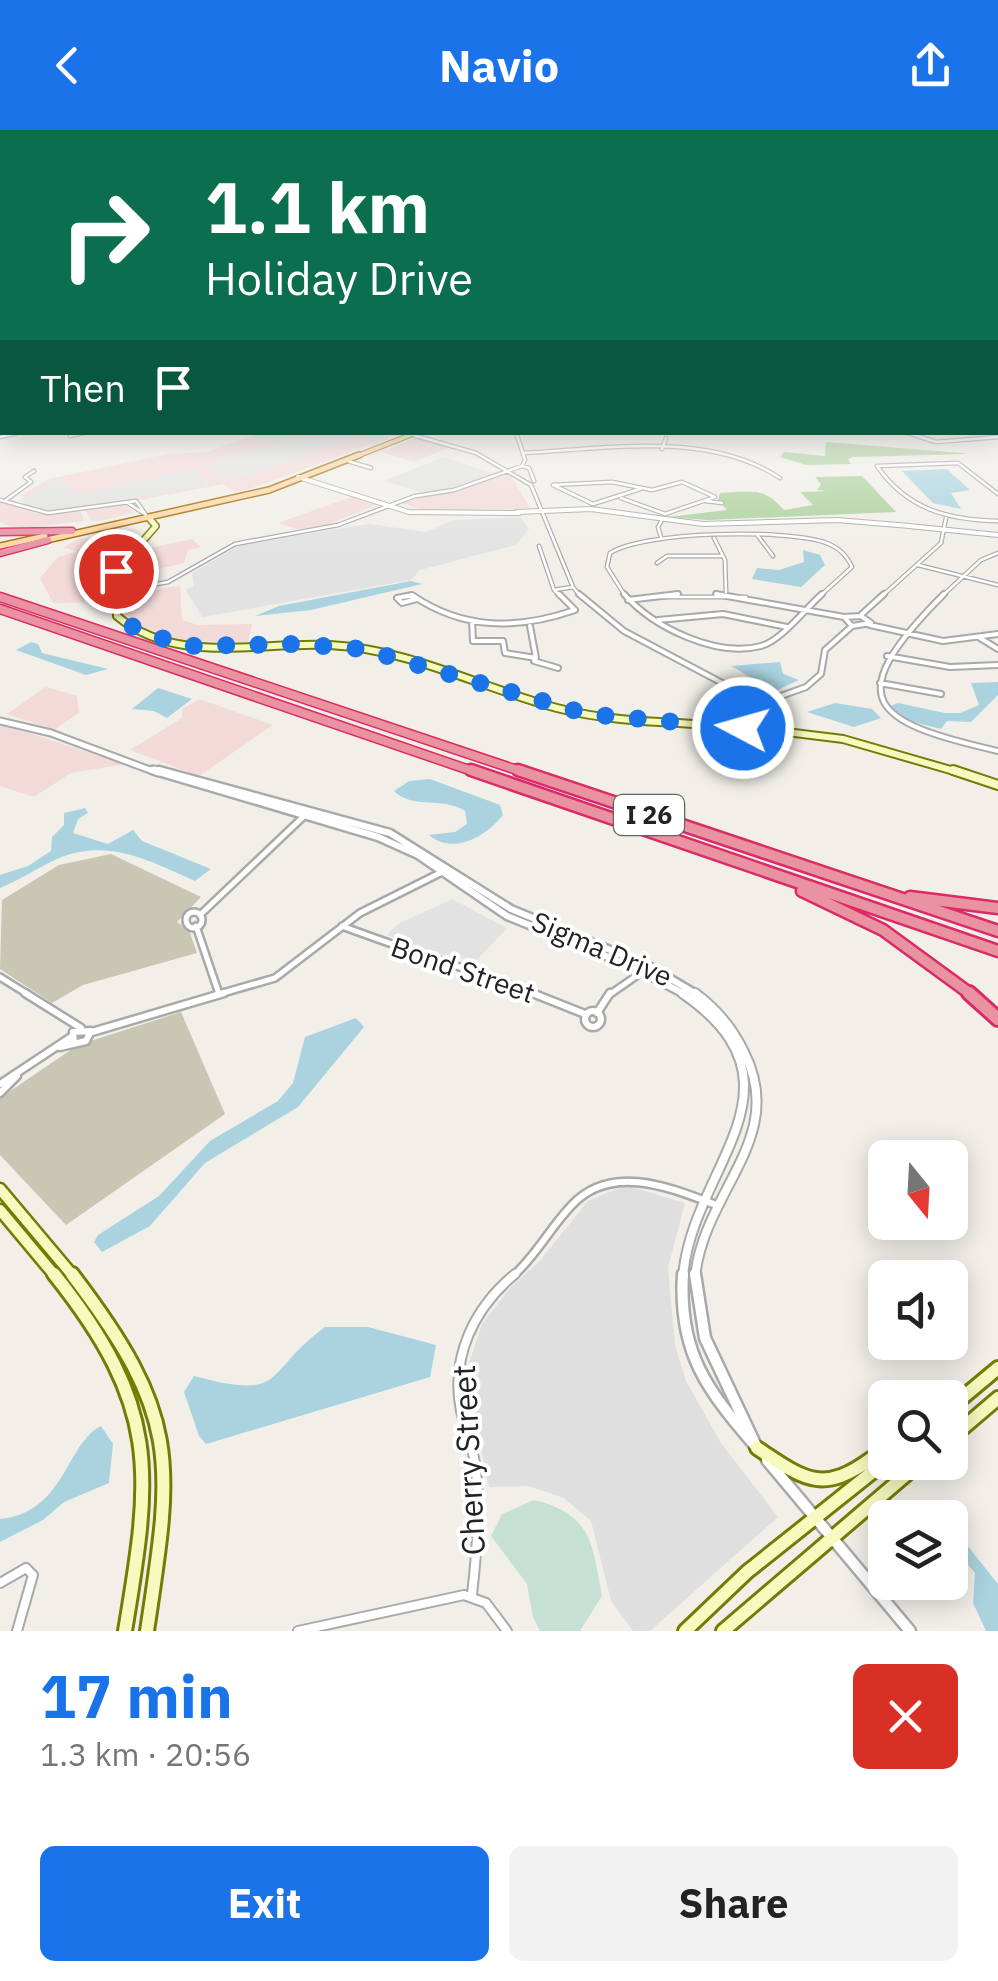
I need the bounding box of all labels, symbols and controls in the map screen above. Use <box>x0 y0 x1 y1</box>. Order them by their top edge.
text: Navio <box>439 36 559 94</box>
icon: back <box>40 38 95 93</box>
icon: share <box>903 38 958 93</box>
text: 1.1 km <box>205 161 430 252</box>
icon: right <box>40 170 170 300</box>
text: Holiday Drive <box>205 249 473 307</box>
icon: arrive <box>146 360 201 415</box>
text: Then <box>40 363 126 412</box>
pin <box>74 529 159 614</box>
icon: arrive <box>89 544 144 599</box>
position arrow <box>691 676 795 780</box>
road number: I 26 <box>614 795 684 835</box>
street label: Sigma Drive <box>526 902 678 995</box>
street label: Bond Street <box>386 928 540 1011</box>
north arrow <box>868 1140 968 1240</box>
map controls <box>868 1140 968 1600</box>
button: sound <box>868 1260 968 1360</box>
street label: Cherry Street <box>442 1364 494 1556</box>
button: search <box>868 1380 968 1480</box>
button: layers <box>868 1500 968 1600</box>
text: 17 min <box>40 1656 233 1735</box>
button: close <box>853 1664 958 1769</box>
text: 1.3 km · 20:56 <box>40 1733 251 1775</box>
button: Exit <box>40 1846 489 1961</box>
button: Share <box>509 1846 958 1961</box>

